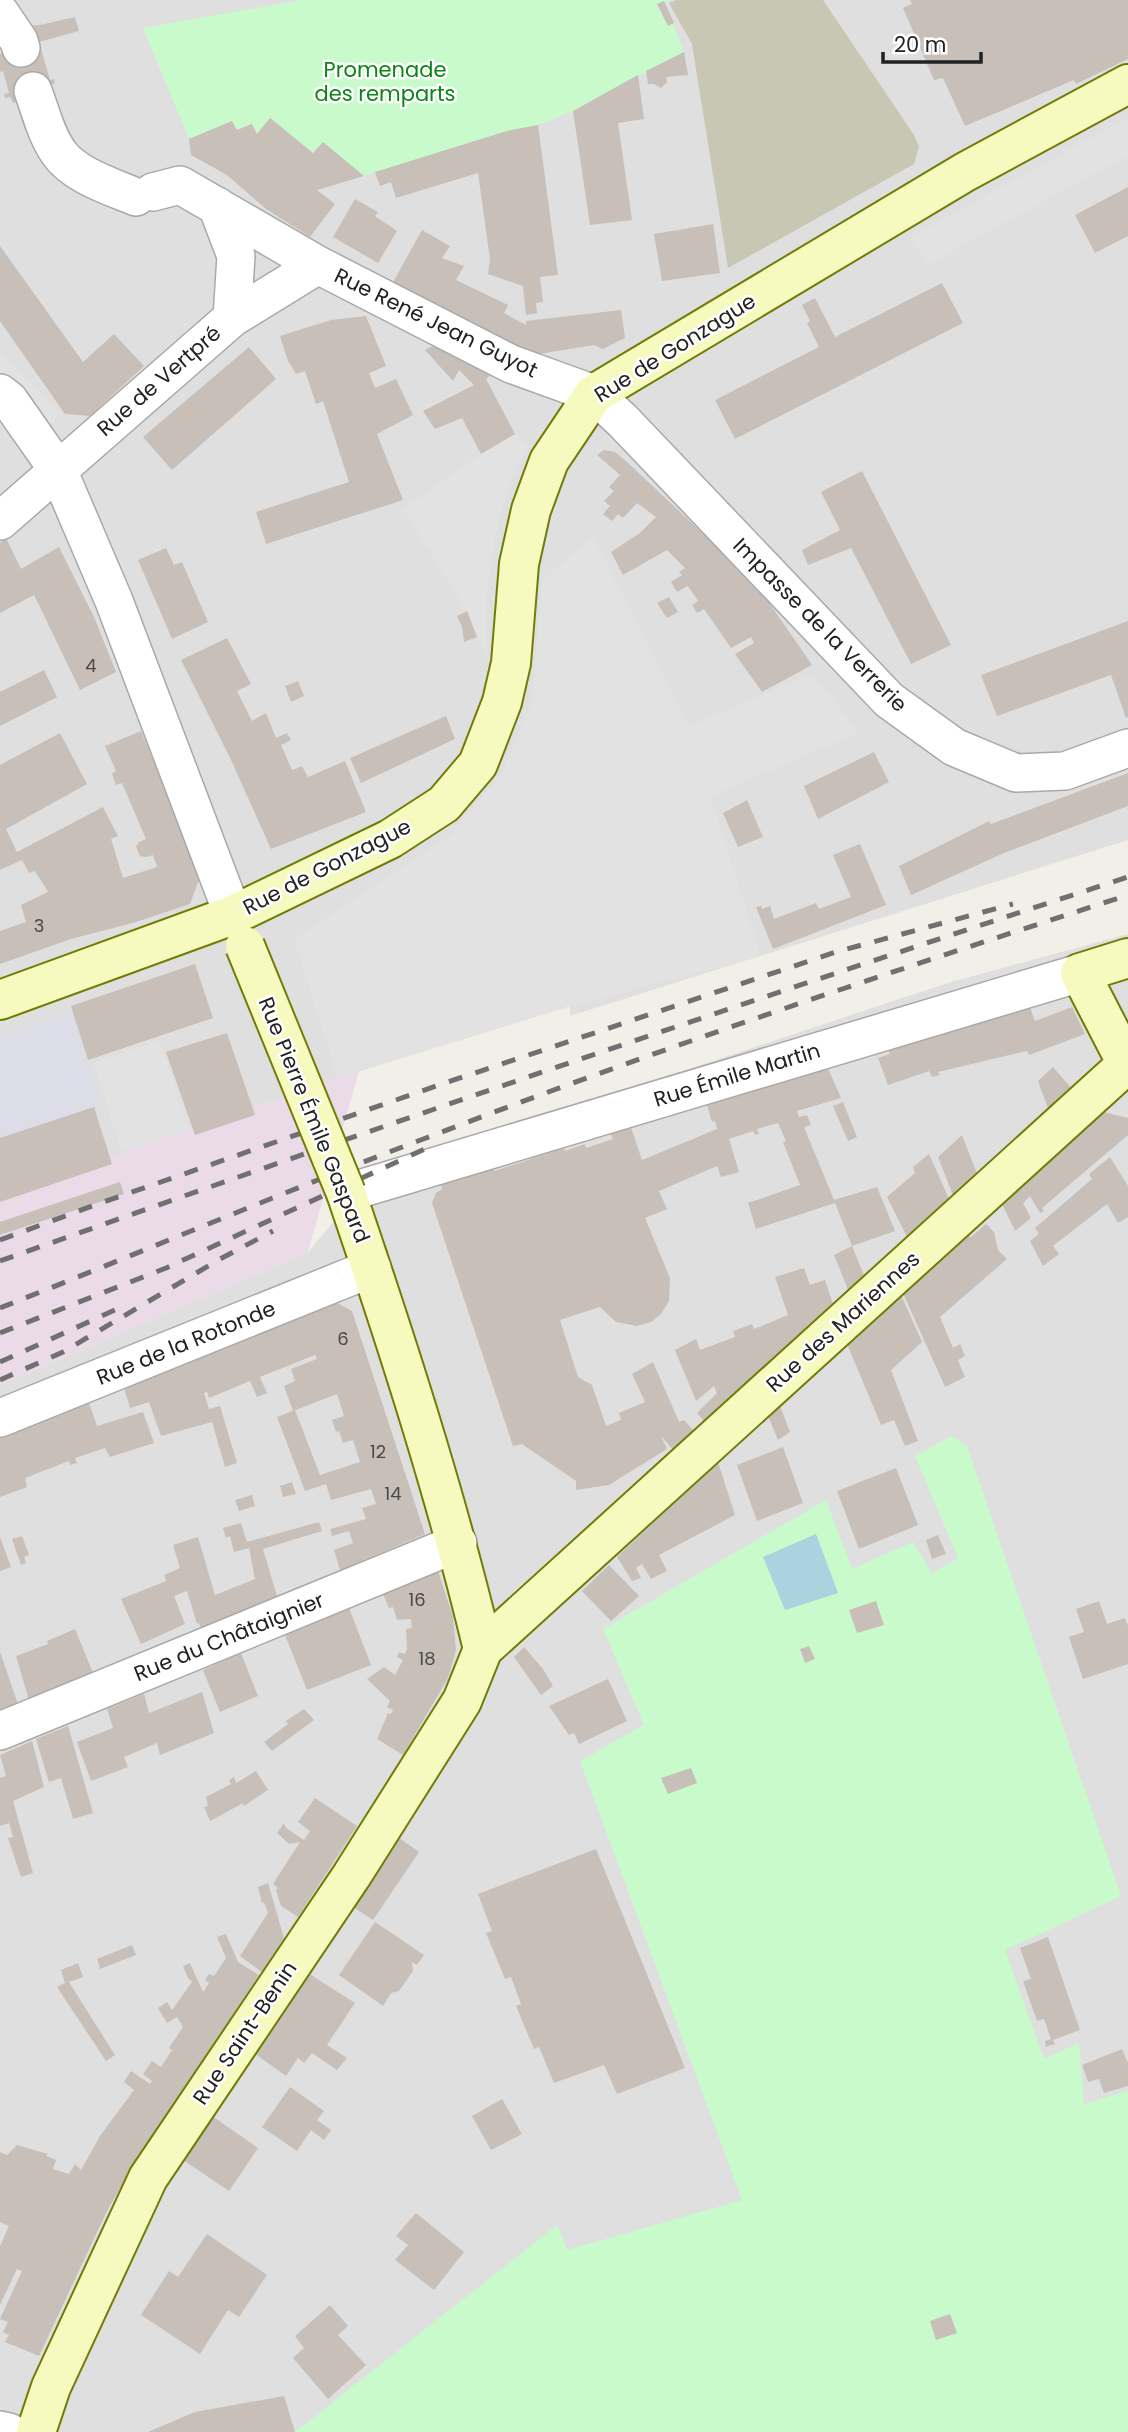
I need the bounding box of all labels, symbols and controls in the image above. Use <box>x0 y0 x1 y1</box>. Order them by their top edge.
scale bar <box>883 21 981 65</box>
text: 20 m <box>894 30 947 59</box>
park label: Promenade des remparts <box>314 55 456 108</box>
street label: Rue René Jean Guyot <box>330 261 543 384</box>
street label: Rue de Gonzague <box>588 286 761 409</box>
street label: Rue de Vertpré <box>91 319 227 443</box>
street label: Impasse de la Verrerie <box>727 531 914 718</box>
house number: 4 <box>85 653 97 678</box>
street label: Rue de Gonzague <box>238 812 416 922</box>
house number: 3 <box>34 913 44 938</box>
street label: Rue Pierre Émile Gaspard <box>252 993 377 1247</box>
street label: Rue Émile Martin <box>650 1035 824 1114</box>
street label: Rue des Mariennes <box>759 1245 926 1399</box>
street label: Rue de la Rotonde <box>92 1293 280 1392</box>
house number: 6 <box>337 1326 349 1351</box>
house number: 12 <box>370 1439 386 1464</box>
house number: 14 <box>384 1481 402 1506</box>
street label: Rue du Châtaignier <box>129 1585 328 1688</box>
house number: 16 <box>408 1587 426 1612</box>
house number: 18 <box>418 1646 436 1671</box>
street label: Rue Saint-Benin <box>186 1955 303 2110</box>

